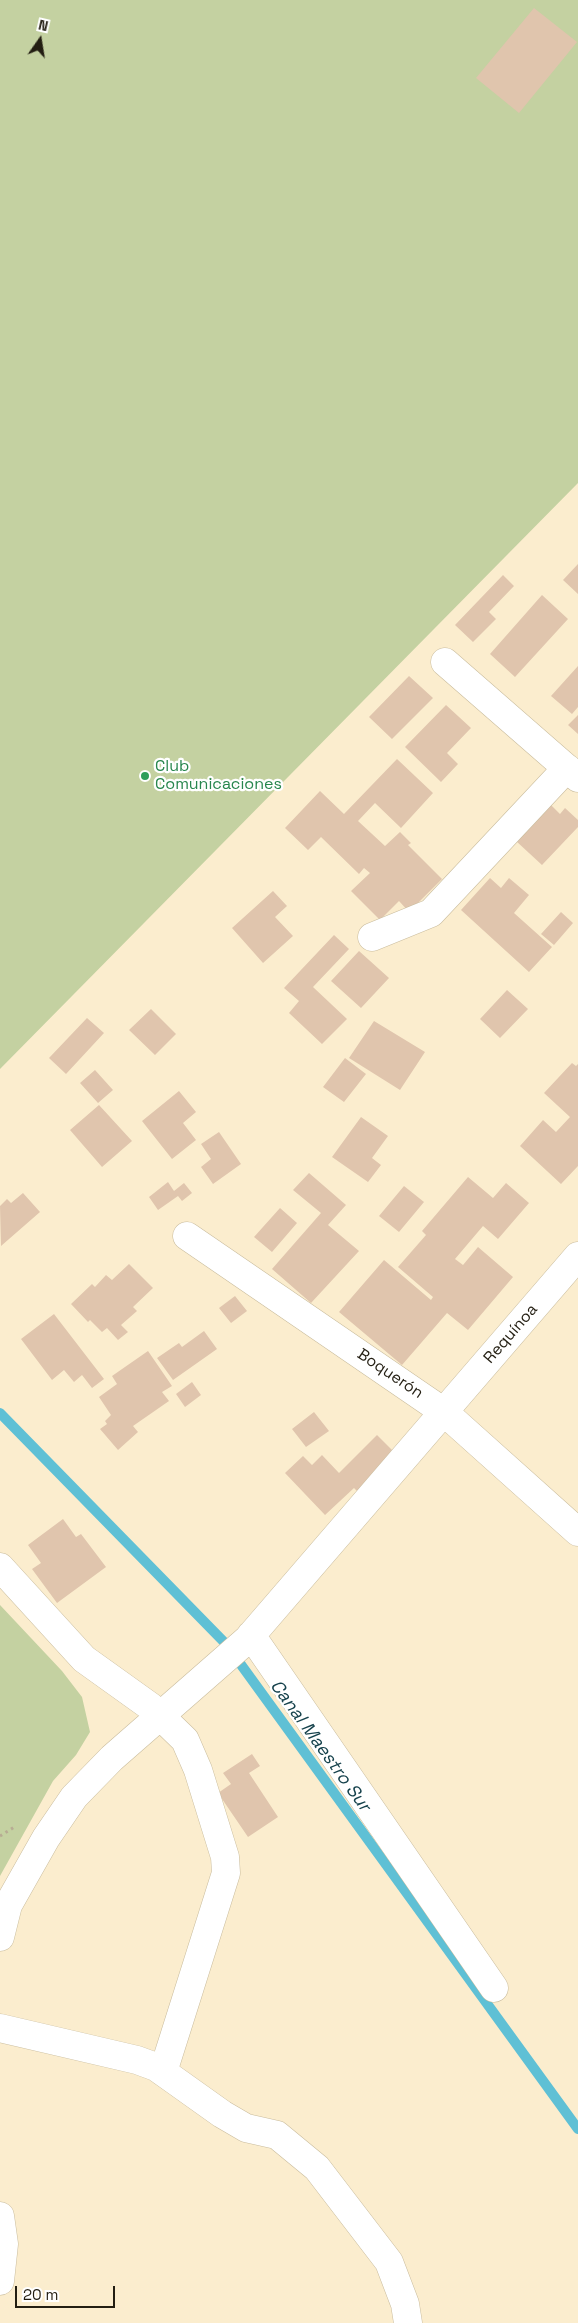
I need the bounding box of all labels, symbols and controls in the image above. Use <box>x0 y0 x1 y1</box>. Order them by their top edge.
north arrow <box>15 15 65 65</box>
text: N <box>37 16 50 35</box>
place label: Club Comunicaciones <box>155 757 282 795</box>
marker: Club Comunicaciones <box>139 770 151 782</box>
street label: Requínoa <box>480 1300 542 1368</box>
street label: Boquerón <box>353 1345 427 1403</box>
water label: Canal Maestro Sur <box>265 1676 375 1816</box>
scale bar <box>18 2276 118 2308</box>
text: 20 m <box>23 2285 58 2304</box>

